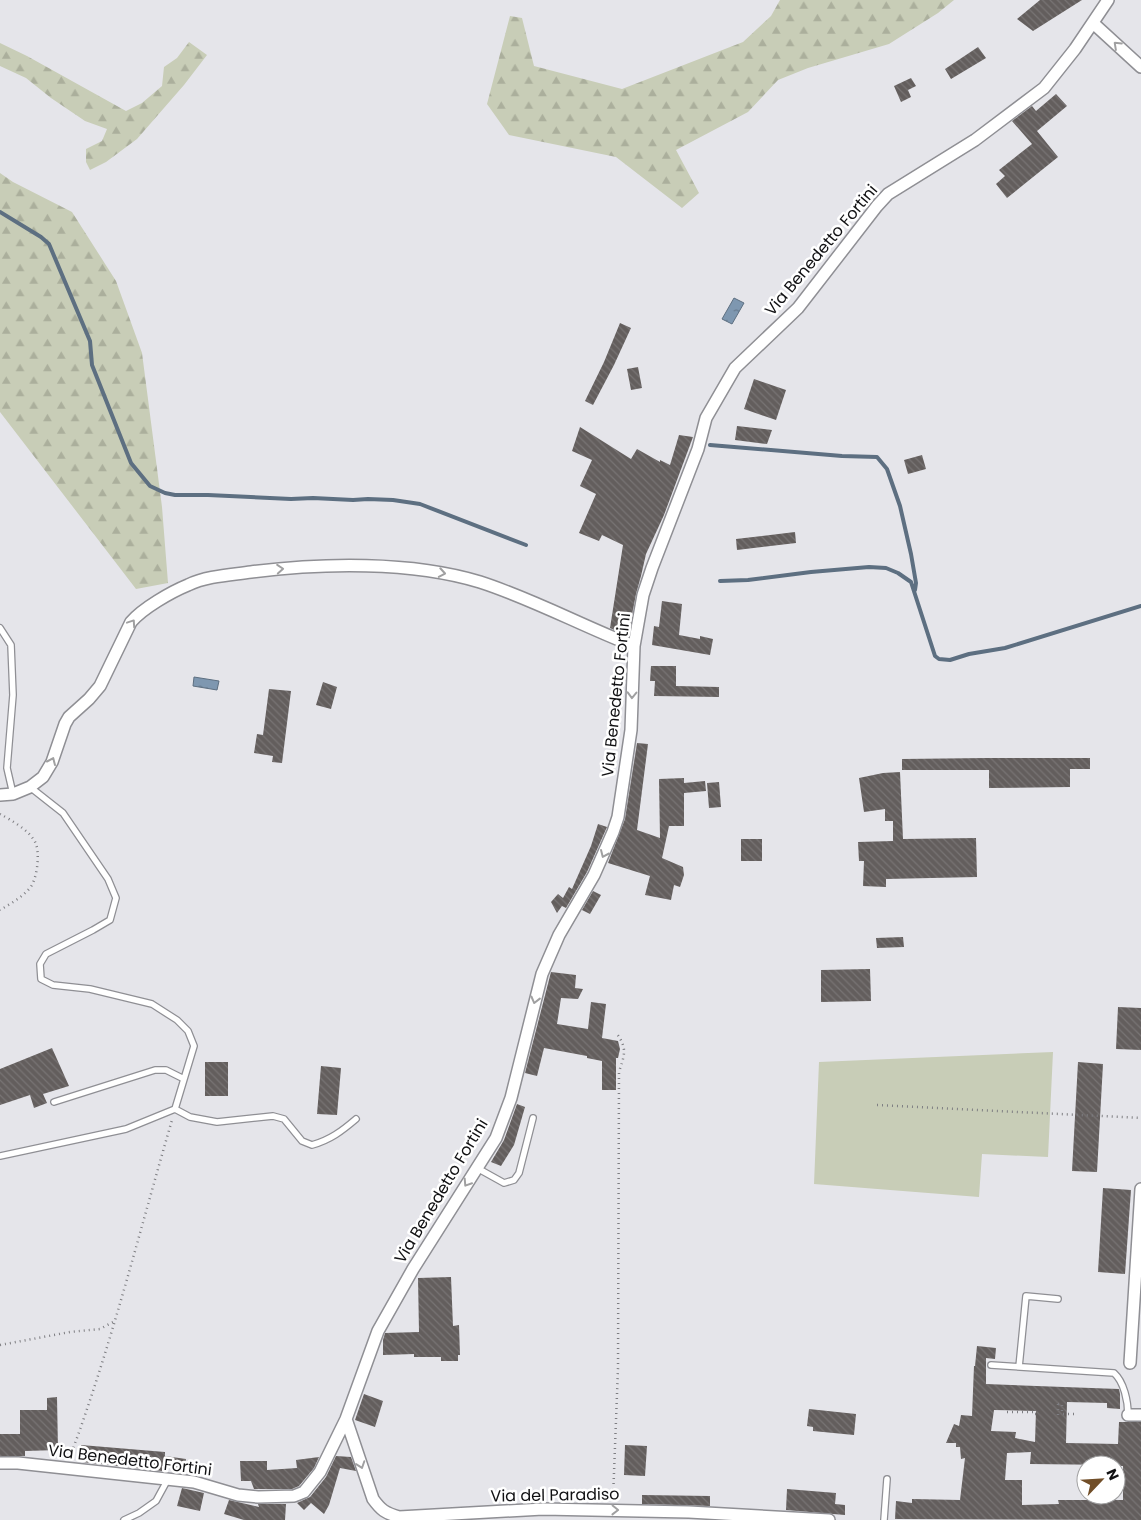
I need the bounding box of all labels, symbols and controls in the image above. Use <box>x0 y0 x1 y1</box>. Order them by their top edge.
one-way arrow <box>1114 42 1123 51</box>
street label: Via Benedetto Fortini <box>759 179 883 321</box>
one-way arrow <box>276 564 284 575</box>
one-way arrow <box>438 568 446 578</box>
street label: Via Benedetto Fortini <box>596 612 636 778</box>
one-way arrow <box>126 619 135 629</box>
one-way arrow <box>627 691 638 699</box>
one-way arrow <box>45 757 56 766</box>
one-way arrow <box>599 849 610 858</box>
one-way arrow <box>531 996 541 1004</box>
street label: Via Benedetto Fortini <box>389 1114 493 1268</box>
one-way arrow <box>464 1178 473 1187</box>
street label: Via Benedetto Fortini <box>47 1439 213 1481</box>
north arrow <box>1076 1455 1126 1505</box>
one-way arrow <box>355 1460 365 1469</box>
text: N <box>1101 1466 1124 1484</box>
street label: Via del Paradiso <box>490 1482 620 1508</box>
one-way arrow <box>611 1505 619 1516</box>

